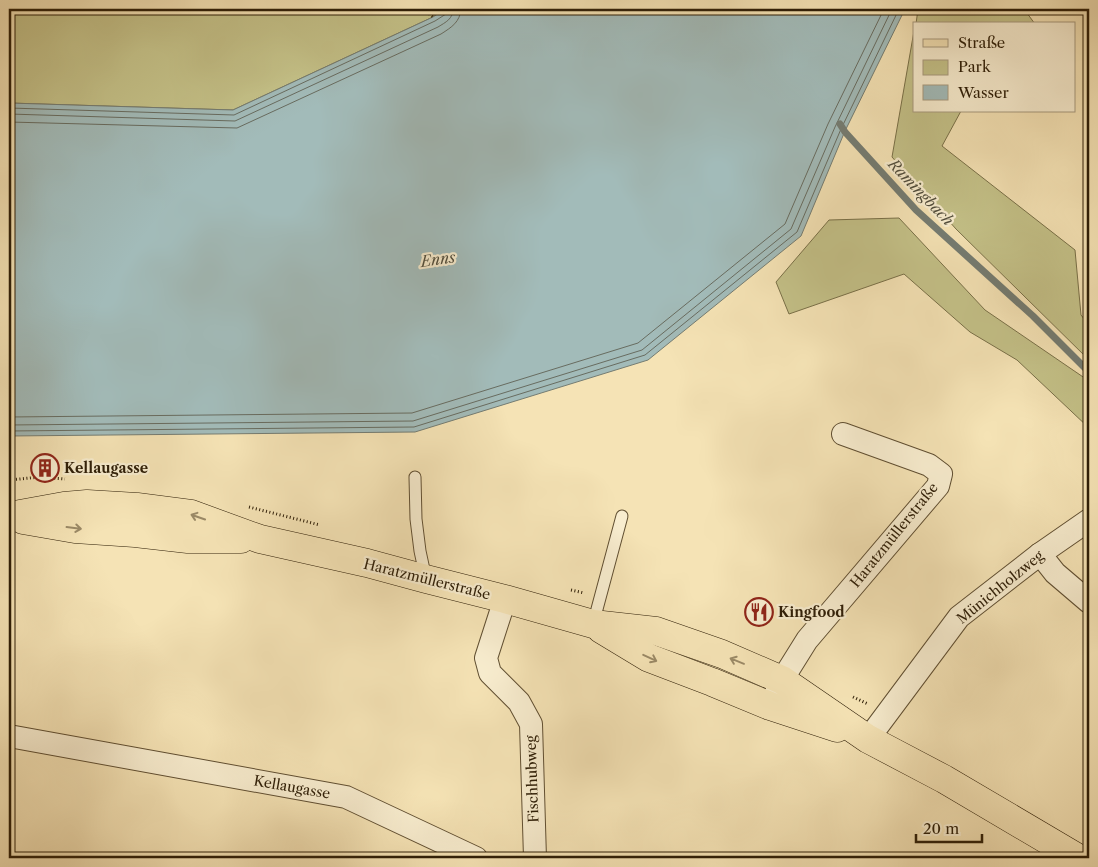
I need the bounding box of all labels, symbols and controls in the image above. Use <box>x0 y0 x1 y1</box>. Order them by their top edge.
legend <box>913 22 1076 112</box>
text: Straße <box>958 33 1005 52</box>
text: Park <box>958 57 992 76</box>
text: Wasser <box>957 83 1009 102</box>
water label: Ramingbach <box>884 154 958 229</box>
water label: Enns <box>418 247 457 271</box>
building icon: Kellaugasse <box>30 453 60 483</box>
place label: Kellaugasse <box>64 459 148 477</box>
street label: Haratzmüllerstraße <box>846 479 942 591</box>
one-way arrow <box>190 511 206 521</box>
one-way arrow <box>66 523 82 533</box>
street label: Münichholzweg <box>953 546 1048 628</box>
street label: Haratzmüllerstraße <box>362 555 492 603</box>
restaurant icon: Kingfood <box>744 597 774 627</box>
place label: Kingfood <box>778 603 845 621</box>
one-way arrow <box>642 653 657 663</box>
one-way arrow <box>730 655 745 665</box>
street label: Fischhubweg <box>521 734 543 823</box>
street label: Kellaugasse <box>252 771 332 803</box>
scale bar <box>916 812 982 844</box>
text: 20 m <box>923 819 959 838</box>

